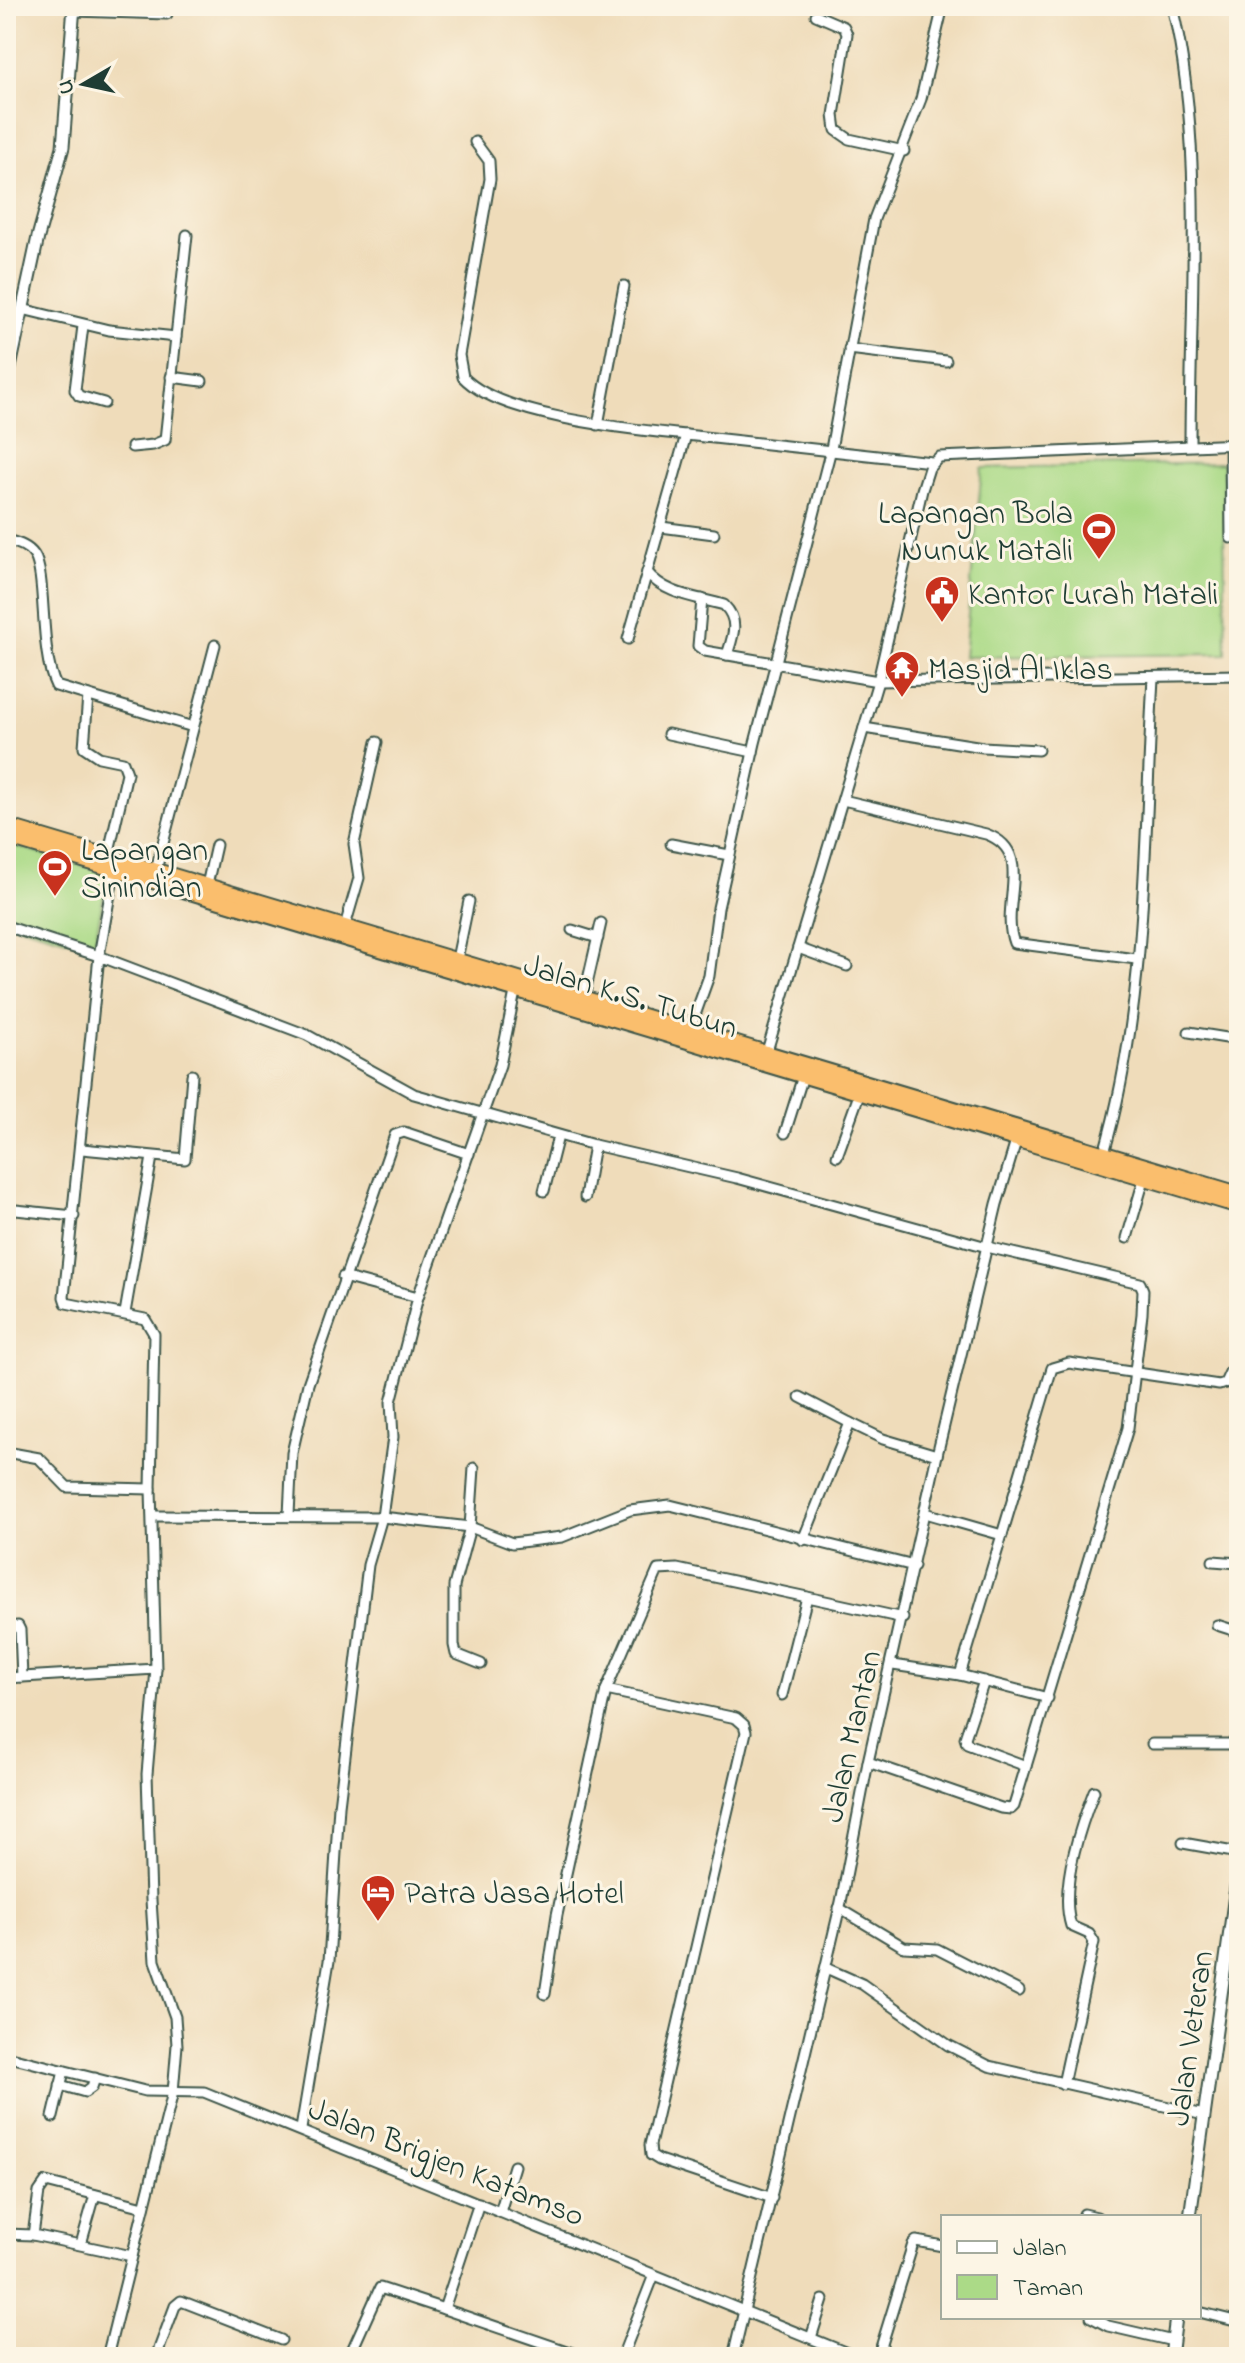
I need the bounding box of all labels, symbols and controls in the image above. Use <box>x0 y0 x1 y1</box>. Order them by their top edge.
north arrow <box>44 44 124 124</box>
text: U <box>50 77 84 96</box>
place label: Lapangan Bola Nunuk Matali <box>878 492 1073 576</box>
sports icon: Lapangan Bola Nunuk Matali <box>1080 511 1118 561</box>
place label: Kantor Lurah Matali <box>968 573 1218 620</box>
public building icon: Kantor Lurah Matali <box>923 574 961 624</box>
place label: Masjid Al Iklas <box>928 648 1113 695</box>
temple icon: Masjid Al Iklas <box>883 649 921 699</box>
place label: Lapangan Sinindian <box>81 829 208 913</box>
sports icon: Lapangan Sinindian <box>36 848 74 898</box>
street label: Jalan K.S. Tubun <box>517 943 743 1053</box>
street label: Jalan Mantan <box>811 1646 896 1828</box>
place label: Patra Jasa Hotel <box>404 1872 624 1919</box>
hotel icon: Patra Jasa Hotel <box>359 1873 397 1923</box>
street label: Jalan Veteran <box>1157 1948 1228 2129</box>
street label: Jalan Brigjen Katamso <box>301 2087 591 2241</box>
legend <box>941 2215 1201 2319</box>
text: Jalan <box>1013 2232 1067 2267</box>
text: Taman <box>1013 2272 1083 2307</box>

